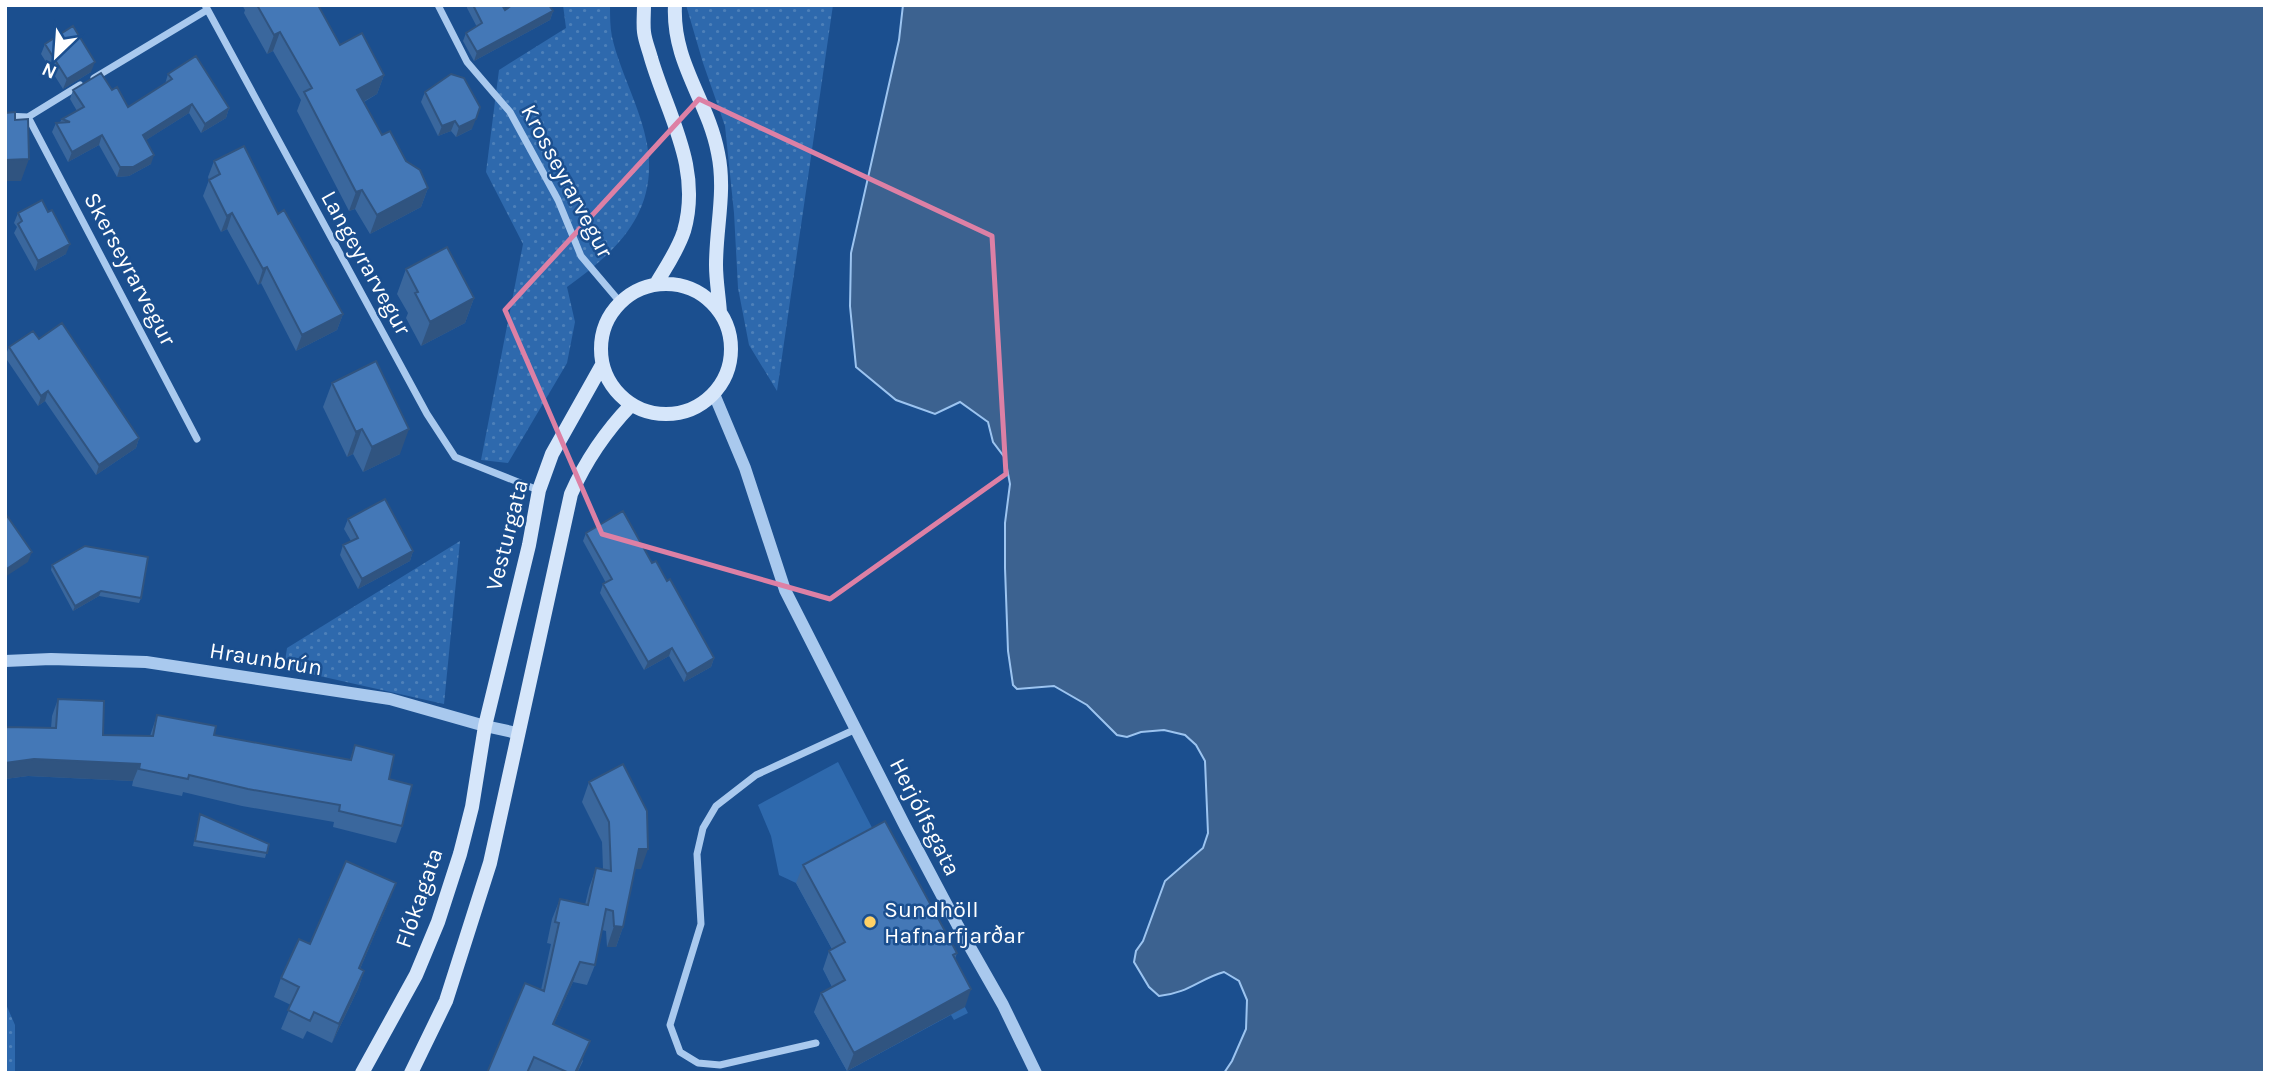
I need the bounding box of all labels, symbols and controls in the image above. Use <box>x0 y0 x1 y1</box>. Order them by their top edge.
north arrow <box>21 21 91 91</box>
text: N <box>38 58 60 83</box>
street label: Krosseyrarvegur <box>515 100 619 263</box>
street label: Langeyrarvegur <box>315 186 417 340</box>
street label: Skerseyrarvegur <box>78 188 182 351</box>
street label: Vesturgata <box>480 477 534 593</box>
street label: Hraunbrún <box>208 637 324 681</box>
street label: Herjólfsgata <box>884 754 966 880</box>
street label: Flókagata <box>389 845 449 951</box>
place label: Sundhöll Hafnarfjarðar <box>884 896 1025 949</box>
marker: Sundhöll Hafnarfjarðar <box>862 914 878 930</box>

